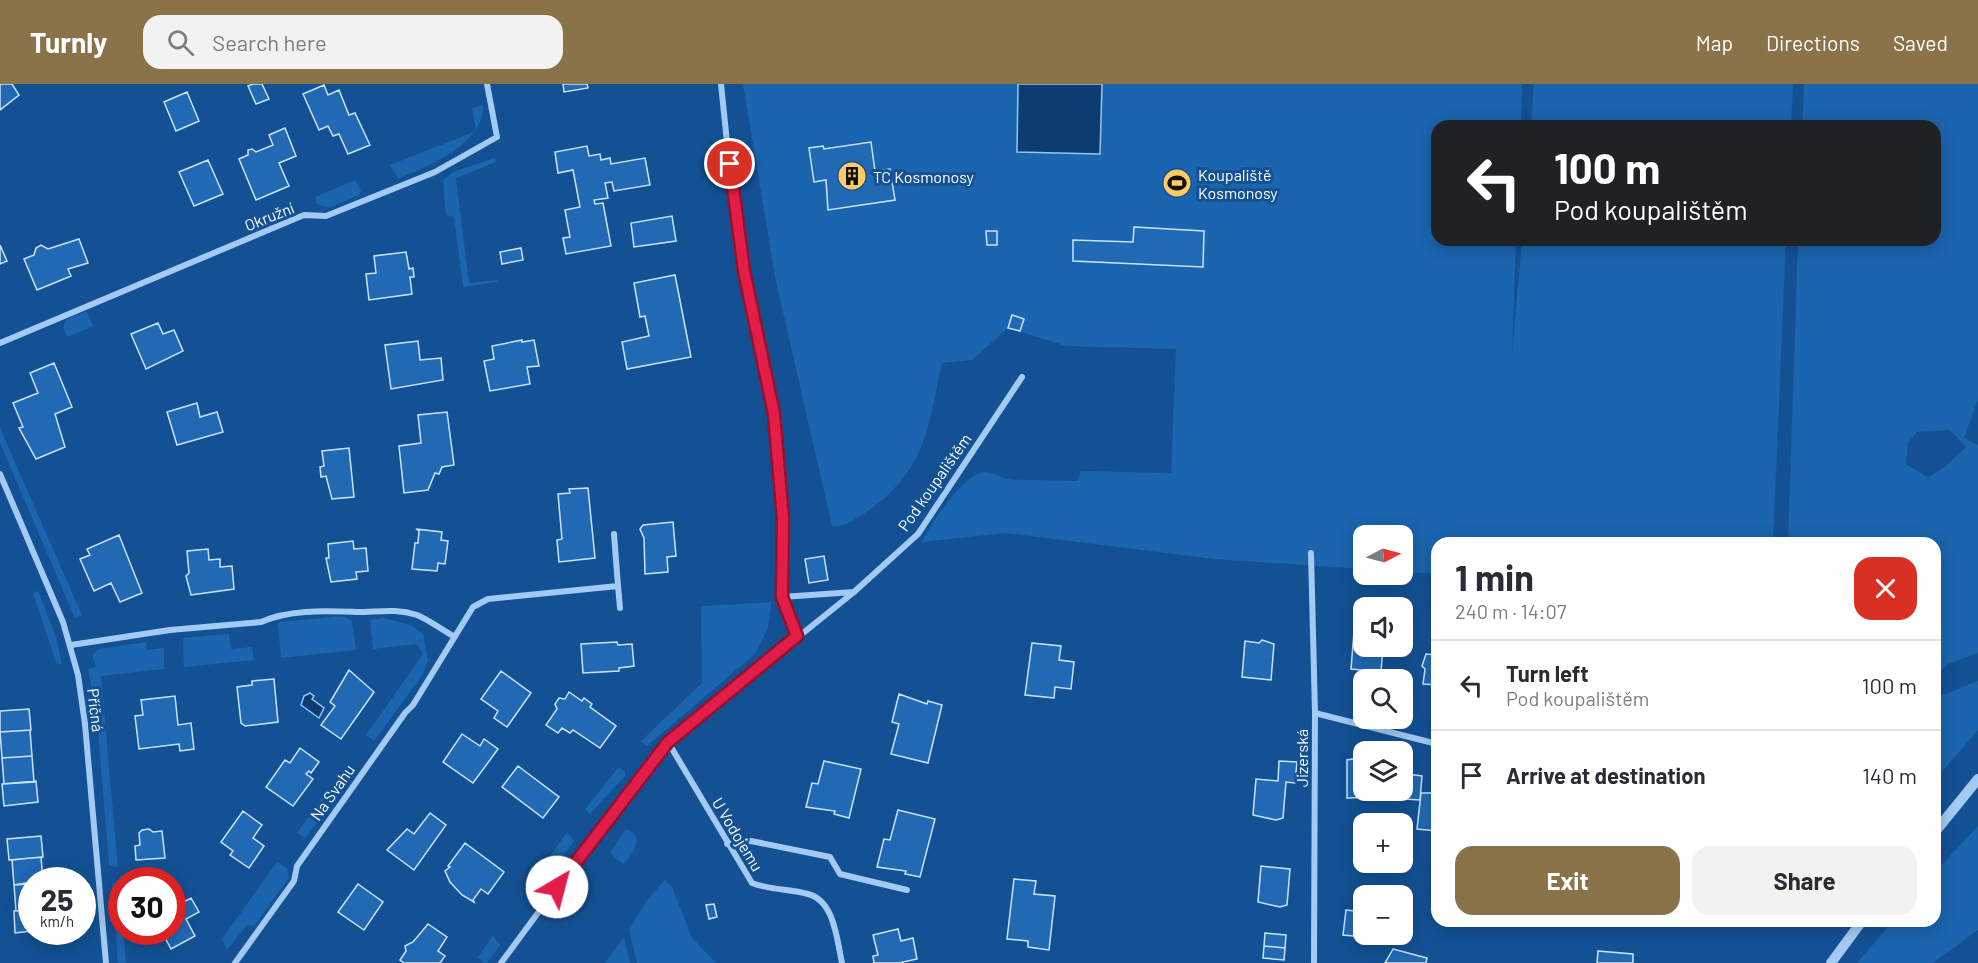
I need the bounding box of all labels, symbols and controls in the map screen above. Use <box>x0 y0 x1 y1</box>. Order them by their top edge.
search box <box>143 15 563 69</box>
text: Turnly <box>30 25 107 59</box>
icon: search <box>164 26 197 59</box>
text: Search here <box>212 29 327 55</box>
text: Map <box>1696 30 1733 55</box>
text: Directions <box>1766 30 1860 55</box>
text: Saved <box>1893 30 1948 55</box>
pin <box>704 138 755 189</box>
text: 100 m <box>1554 142 1660 192</box>
icon: left <box>1455 144 1533 222</box>
icon: arrive <box>713 147 746 180</box>
building icon: TC Kosmonosy <box>836 160 868 192</box>
place label: Koupaliště Kosmonosy <box>1198 165 1278 202</box>
place label: TC Kosmonosy <box>873 167 974 186</box>
sports icon: Koupaliště Kosmonosy <box>1161 167 1193 199</box>
text: Pod koupalištěm <box>1554 193 1748 225</box>
street label: Okružní <box>242 197 297 234</box>
street label: Pod koupalištěm <box>893 430 975 534</box>
north arrow <box>1353 525 1413 585</box>
map controls <box>1353 525 1413 945</box>
text: 1 min <box>1455 555 1534 598</box>
button: close <box>1854 557 1917 620</box>
button: sound <box>1353 597 1413 657</box>
text: 240 m · 14:07 <box>1455 599 1566 623</box>
text: Turn left <box>1506 660 1589 686</box>
button: search <box>1353 669 1413 729</box>
icon: left <box>1455 669 1488 702</box>
text: 100 m <box>1862 672 1917 698</box>
text: Pod koupalištěm <box>1506 686 1649 710</box>
street label: Příčná <box>84 687 108 733</box>
street label: Jizerská <box>1292 729 1311 787</box>
button: layers <box>1353 741 1413 801</box>
icon: arrive <box>1455 759 1488 792</box>
street label: Na Svahu <box>306 760 358 824</box>
text: Arrive at destination <box>1506 762 1705 788</box>
text: 140 m <box>1862 762 1917 788</box>
street label: U Vodojemu <box>709 794 767 874</box>
button: + <box>1353 813 1413 873</box>
button: Exit <box>1455 846 1680 915</box>
button: Share <box>1692 846 1917 915</box>
position arrow <box>525 855 589 919</box>
speed limit sign: 30 <box>108 867 186 945</box>
text: 25 <box>41 881 73 917</box>
button: − <box>1353 885 1413 945</box>
text: km/h <box>40 912 74 930</box>

